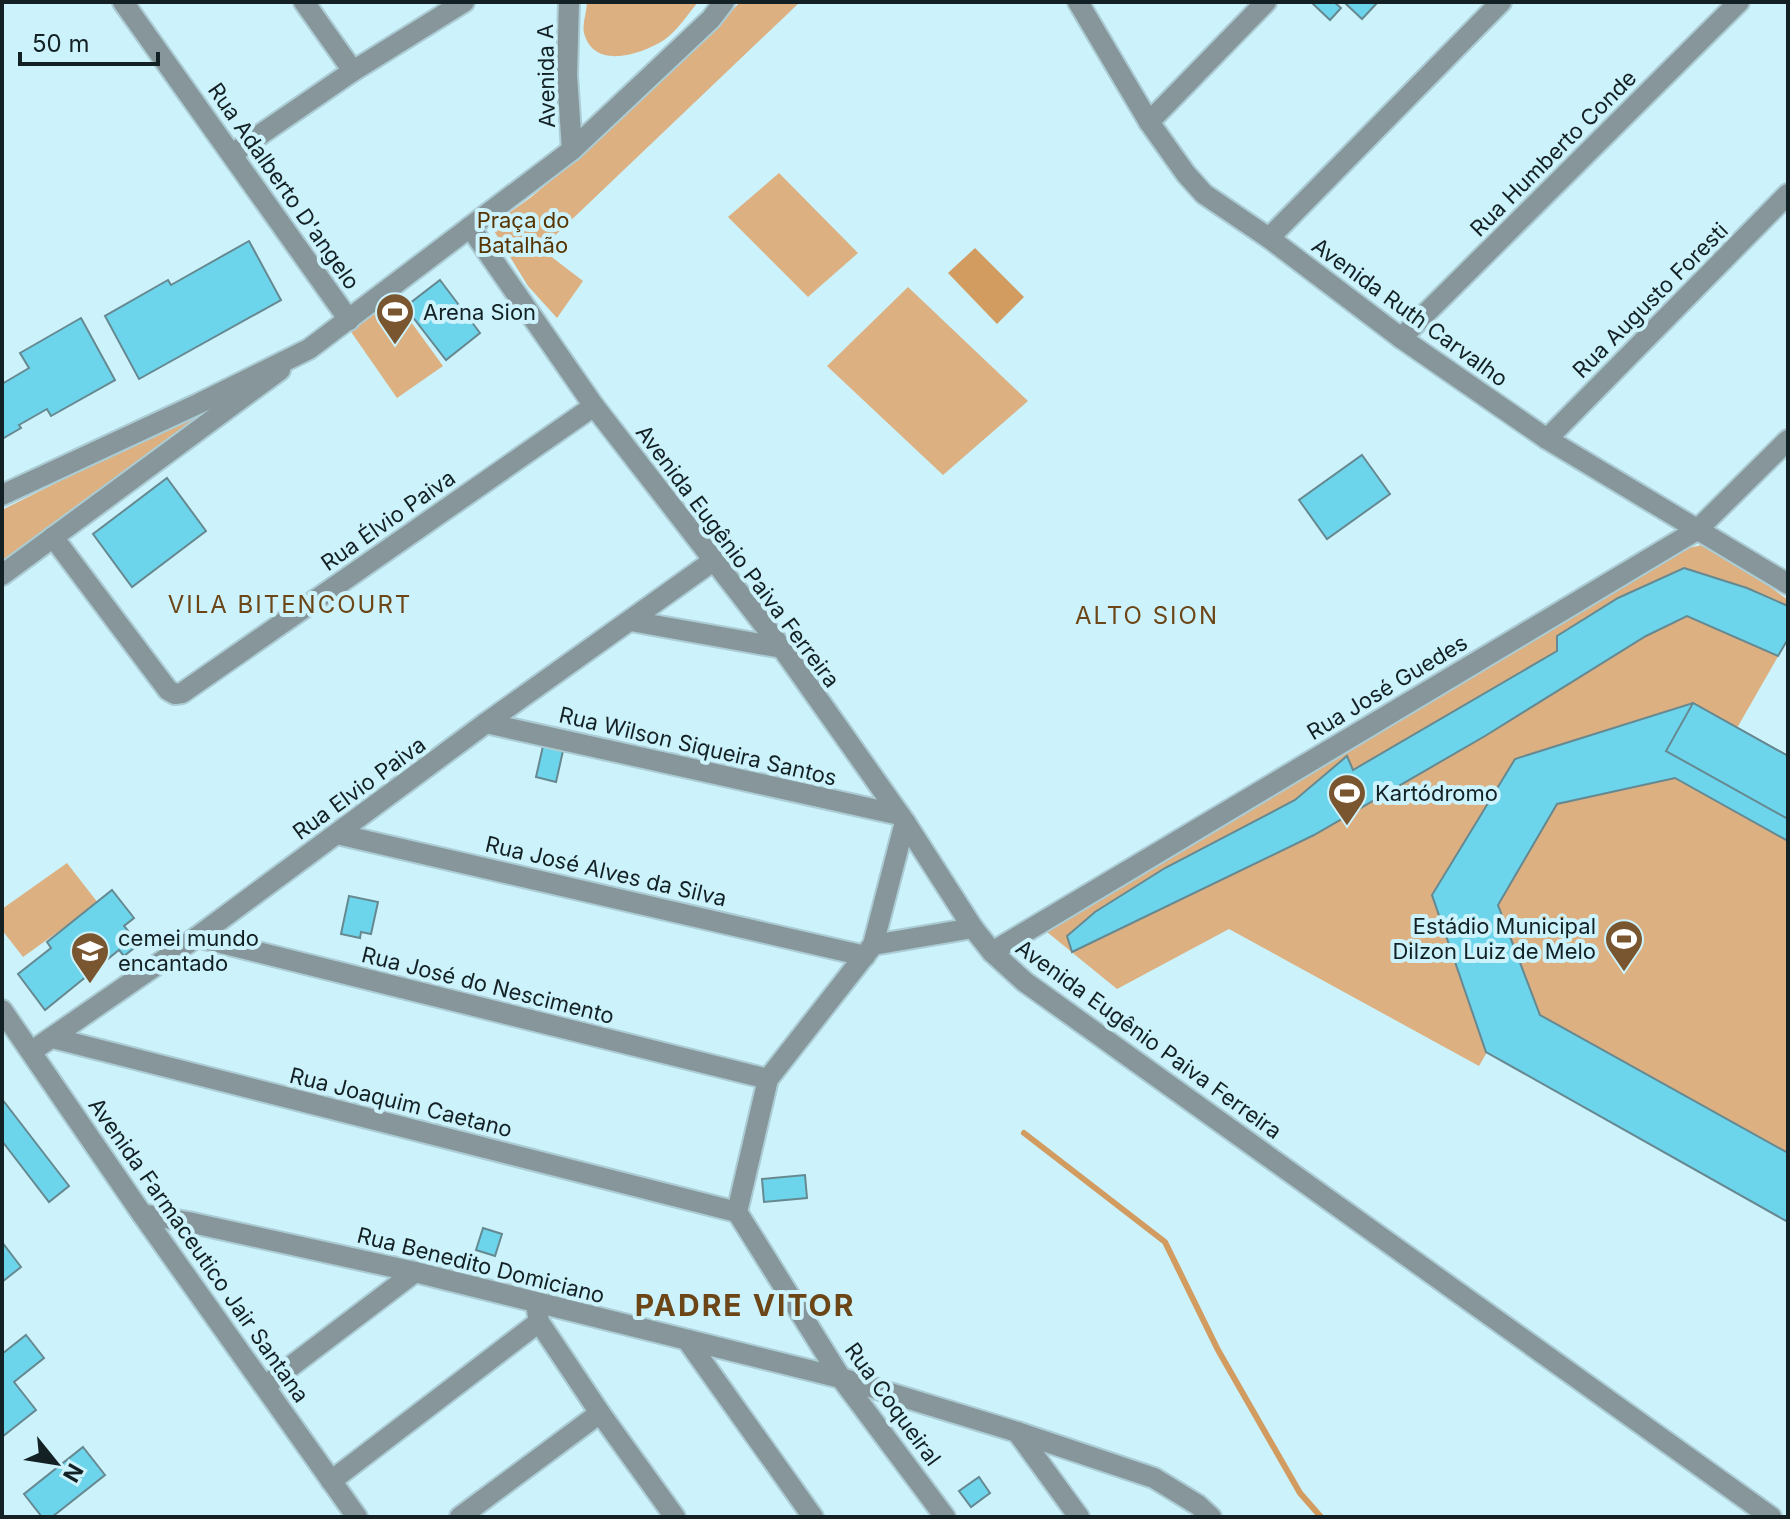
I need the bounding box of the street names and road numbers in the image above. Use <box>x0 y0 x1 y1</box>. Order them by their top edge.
street label: Avenida A <box>532 24 560 128</box>
street label: Rua Humberto Conde <box>1465 65 1641 241</box>
street label: Rua Adalberto D'angelo <box>203 78 365 294</box>
street label: Rua Augusto Foresti <box>1567 217 1733 383</box>
street label: Avenida Ruth Carvalho <box>1307 232 1513 392</box>
street label: Avenida Eugênio Paiva Ferreira <box>631 420 845 692</box>
street label: Rua Élvio Paiva <box>316 464 460 576</box>
street label: Rua José Guedes <box>1302 629 1472 745</box>
street label: Rua Wilson Siqueira Santos <box>557 701 839 791</box>
street label: Rua Elvio Paiva <box>288 731 430 845</box>
street label: Rua José Alves da Silva <box>483 831 729 911</box>
street label: Avenida Eugênio Paiva Ferreira <box>1011 934 1287 1144</box>
street label: Rua José do Nescimento <box>359 941 617 1029</box>
street label: Rua Joaquim Caetano <box>287 1062 515 1142</box>
street label: Avenida Farmaceutico Jair Santana <box>83 1093 315 1407</box>
street label: Rua Benedito Domiciano <box>355 1222 607 1308</box>
street label: Rua Coqueiral <box>840 1337 946 1471</box>

